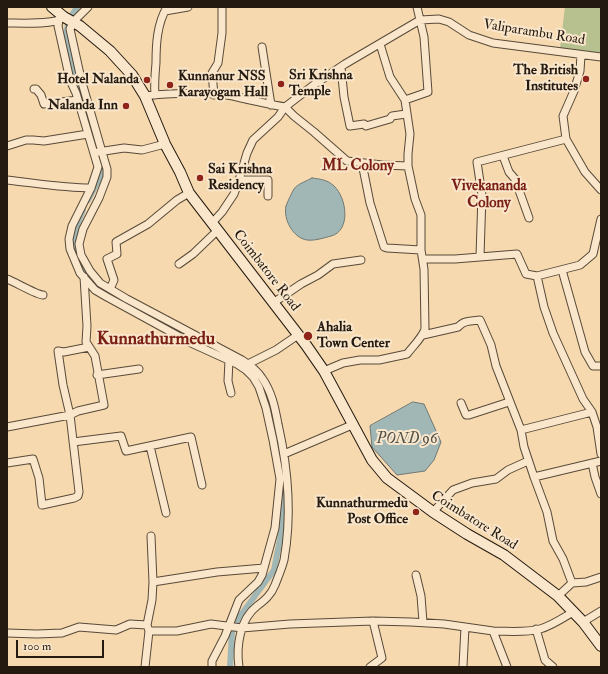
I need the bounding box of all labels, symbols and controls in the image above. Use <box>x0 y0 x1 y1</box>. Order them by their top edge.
street label: Valiparambu Road <box>482 17 586 49</box>
place label: The British Institutes <box>513 63 578 96</box>
place label: Sri Krishna Temple <box>289 68 352 100</box>
place label: Kunnanur NSS Karayogam Hall <box>178 69 268 102</box>
place label: Hotel Nalanda <box>57 72 139 88</box>
marker: The British Institutes <box>581 74 591 84</box>
marker: Hotel Nalanda <box>142 75 152 85</box>
marker: Sri Krishna Temple <box>276 79 286 89</box>
marker: Kunnanur NSS Karayogam Hall <box>165 80 175 90</box>
place label: Nalanda Inn <box>48 98 118 114</box>
marker: Nalanda Inn <box>121 101 131 111</box>
district label: ML Colony <box>322 158 394 176</box>
place label: Sai Krishna Residency <box>208 162 272 194</box>
marker: Sai Krishna Residency <box>195 173 205 183</box>
district label: Vivekananda Colony <box>451 178 527 213</box>
street label: Coimbatore Road <box>229 227 303 315</box>
place label: Ahalia Town Center <box>317 320 390 352</box>
district label: Kunnathurmedu <box>97 329 215 351</box>
marker: Ahalia Town Center <box>302 330 314 342</box>
water label: POND 96 <box>376 431 438 449</box>
street label: Coimbatore Road <box>428 488 520 554</box>
place label: Kunnathurmedu Post Office <box>316 496 408 528</box>
marker: Kunnathurmedu Post Office <box>411 507 421 517</box>
scale bar <box>18 632 106 658</box>
text: 100 m <box>23 639 51 654</box>

